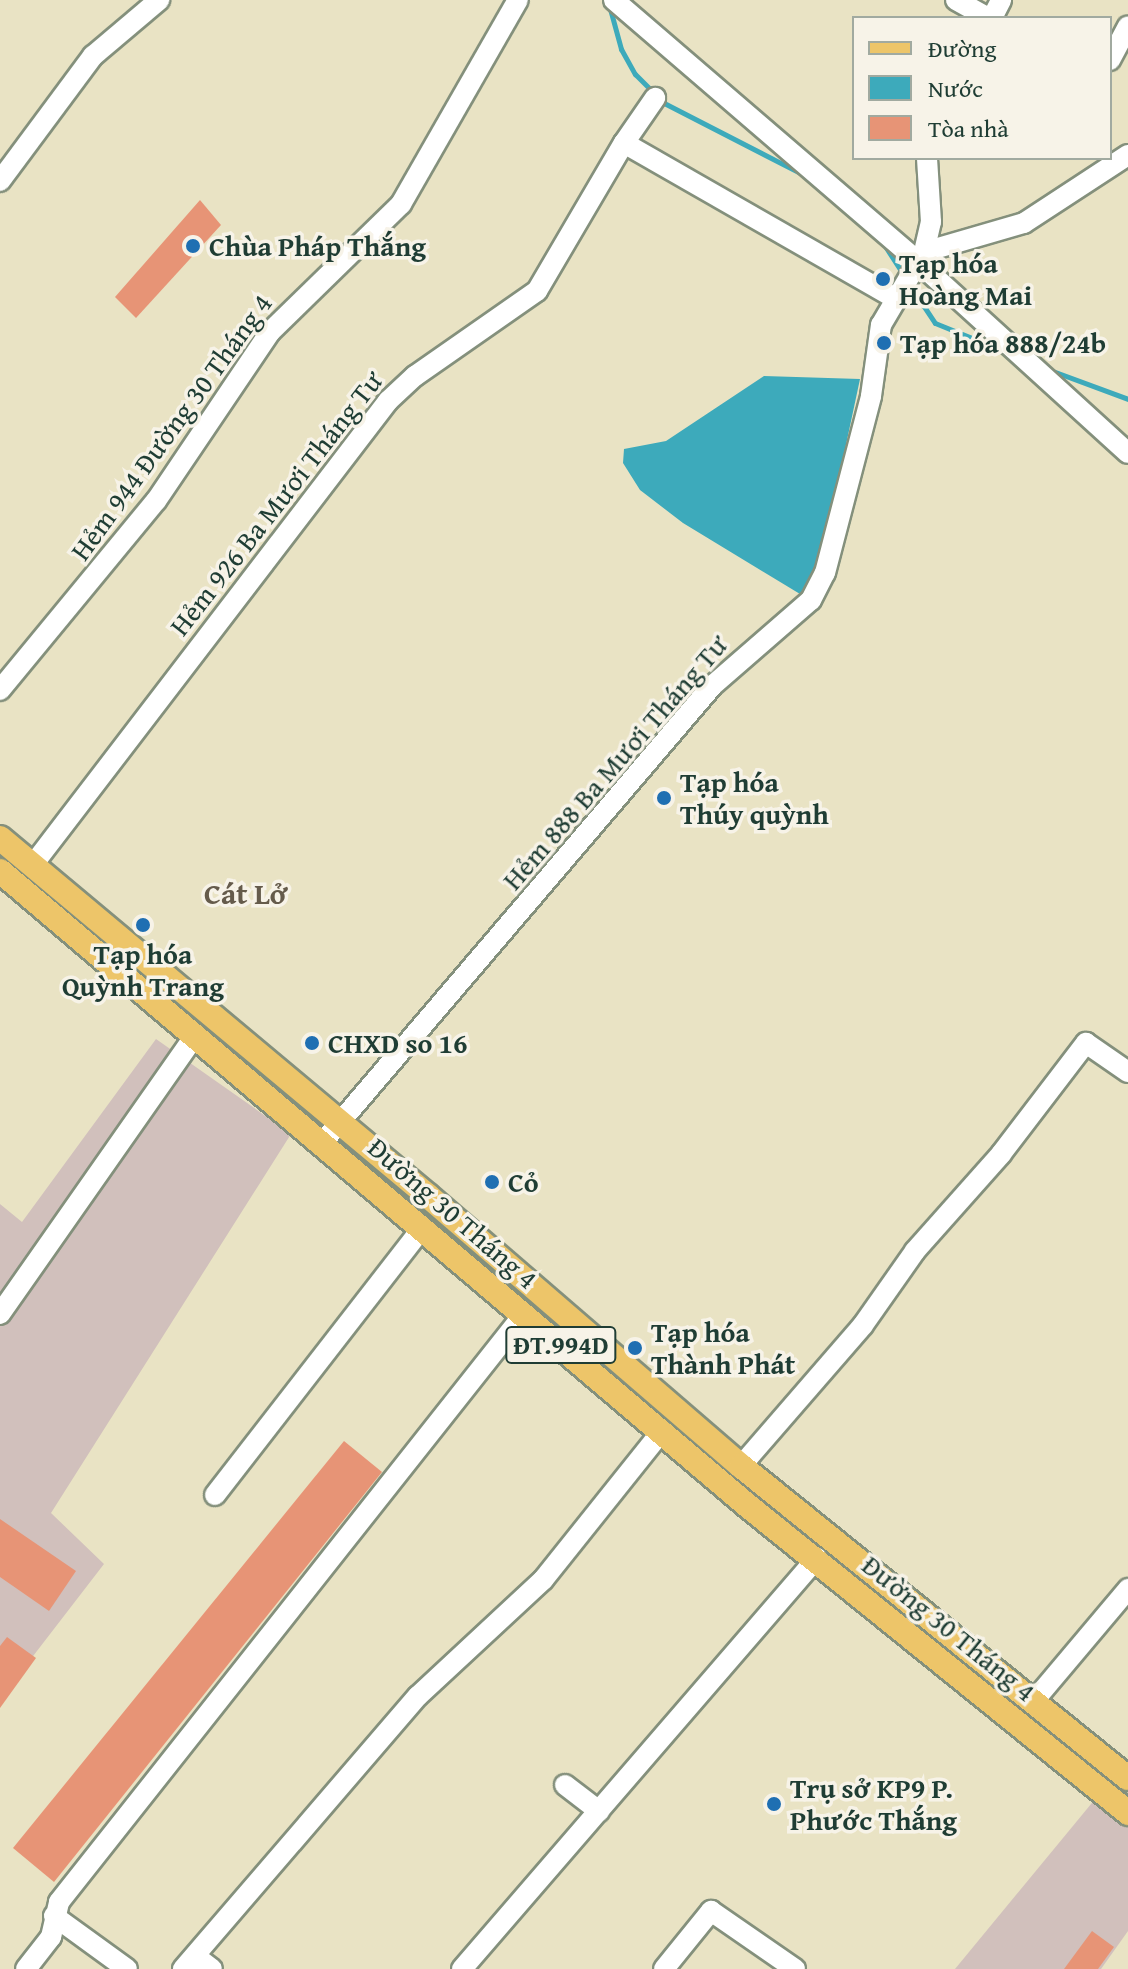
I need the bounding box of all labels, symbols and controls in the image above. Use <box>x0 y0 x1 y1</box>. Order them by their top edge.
legend <box>852 16 1112 160</box>
text: Đường <box>928 31 997 66</box>
text: Nước <box>928 71 983 106</box>
text: Tòa nhà <box>928 111 1009 146</box>
place label: Chùa Pháp Thắng <box>209 229 426 263</box>
marker: Chùa Pháp Thắng <box>184 237 202 255</box>
place label: Tạp hóa Hoàng Mai <box>899 246 1032 312</box>
marker: Tạp hóa Hoàng Mai <box>874 270 892 288</box>
street label: Hẻm 944 Đường 30 Tháng 4 <box>63 287 279 567</box>
place label: Tạp hóa 888/24b <box>900 326 1106 360</box>
marker: Tạp hóa 888/24b <box>875 334 893 352</box>
street label: Hẻm 926 Ba Mươi Tháng Tư <box>162 364 390 642</box>
street label: Hẻm 888 Ba Mươi Tháng Tư <box>495 628 735 896</box>
place label: Tạp hóa Thúy quỳnh <box>680 765 829 831</box>
marker: Tạp hóa Thúy quỳnh <box>655 789 673 807</box>
district label: Cát Lở <box>204 875 288 911</box>
marker: Tạp hóa Quỳnh Trang <box>134 916 152 934</box>
place label: Tạp hóa Quỳnh Trang <box>62 937 224 1003</box>
place label: CHXD so 16 <box>328 1026 468 1060</box>
marker: CHXD so 16 <box>303 1034 321 1052</box>
street label: Đường 30 Tháng 4 <box>362 1130 544 1296</box>
place label: Cỏ <box>508 1165 539 1199</box>
marker: Cỏ <box>483 1173 501 1191</box>
place label: Tạp hóa Thành Phát <box>651 1315 795 1381</box>
road number: ĐT.994D <box>505 1323 617 1367</box>
marker: Tạp hóa Thành Phát <box>626 1339 644 1357</box>
street label: Đường 30 Tháng 4 <box>856 1548 1042 1708</box>
place label: Trụ sở KP9 P. Phước Thắng <box>790 1771 957 1837</box>
marker: Trụ sở KP9 P. Phước Thắng <box>765 1795 783 1813</box>

